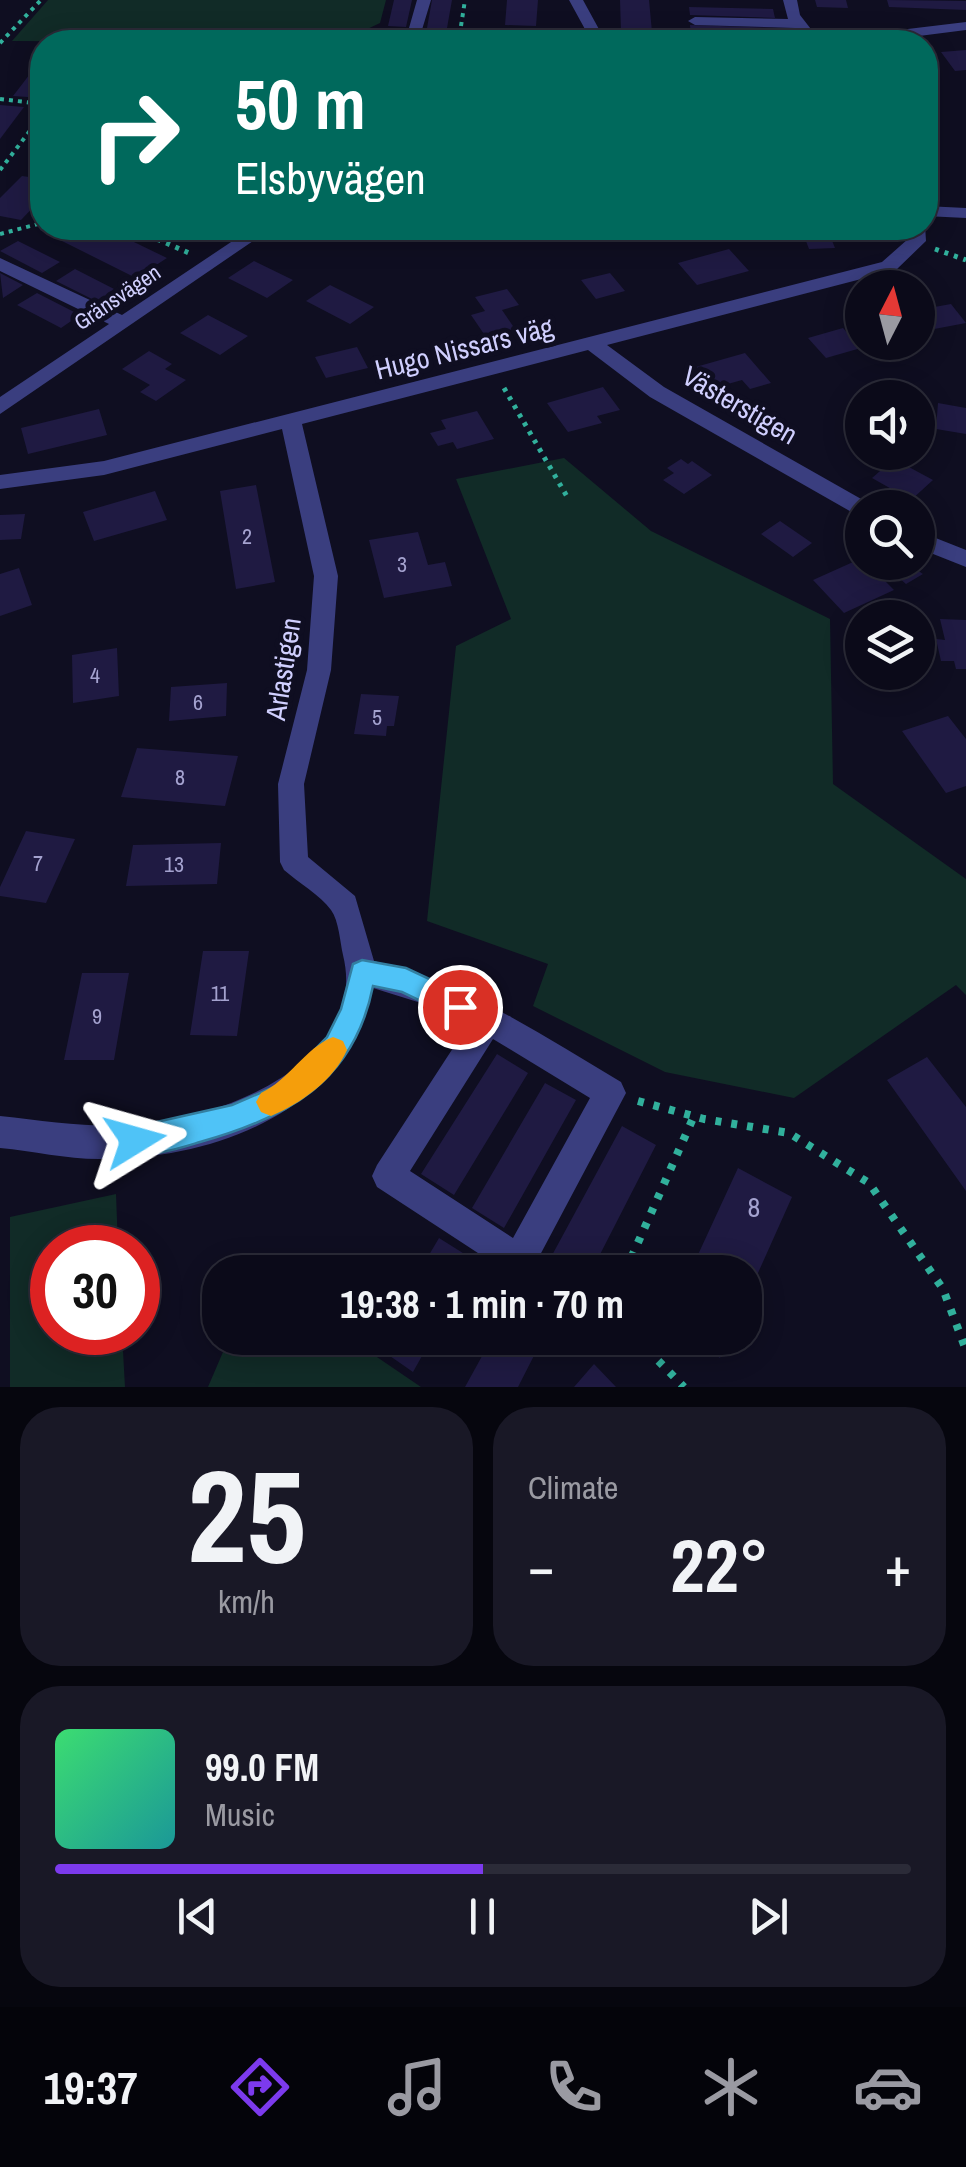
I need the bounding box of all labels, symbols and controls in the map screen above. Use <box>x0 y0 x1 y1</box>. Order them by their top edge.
text: 50 m <box>235 57 366 151</box>
icon: right <box>70 70 200 200</box>
text: Elsbyvägen <box>235 147 426 208</box>
street label: Gränsvägen <box>68 257 166 337</box>
north arrow <box>845 270 935 360</box>
map controls <box>845 270 935 690</box>
street label: Hugo Nissars väg <box>371 307 557 389</box>
street label: Västerstigen <box>675 357 805 453</box>
button: sound <box>845 380 935 470</box>
button: search <box>845 490 935 580</box>
house number: 2 <box>242 521 252 551</box>
house number: 3 <box>397 549 407 579</box>
button: layers <box>845 600 935 690</box>
street label: Arlastigen <box>256 615 310 724</box>
house number: 4 <box>90 660 100 690</box>
house number: 6 <box>193 687 203 717</box>
house number: 5 <box>372 702 382 732</box>
house number: 8 <box>175 762 185 792</box>
house number: 7 <box>33 848 43 878</box>
house number: 13 <box>164 849 184 879</box>
pin <box>418 965 503 1050</box>
house number: 11 <box>211 978 229 1008</box>
icon: arrive <box>433 980 488 1035</box>
house number: 9 <box>92 1001 102 1031</box>
position arrow <box>83 1088 187 1192</box>
house number: 8 <box>748 1188 760 1226</box>
speed limit sign: 30 <box>30 1225 160 1355</box>
text: 19:38 · 1 min · 70 m <box>340 1279 624 1330</box>
text: 25 <box>187 1427 306 1603</box>
text: Climate <box>528 1466 618 1509</box>
text: 22° <box>670 1514 769 1615</box>
text: − <box>528 1529 554 1603</box>
text: + <box>885 1529 911 1603</box>
text: km/h <box>218 1580 275 1623</box>
text: 99.0 FM <box>205 1742 319 1793</box>
text: Music <box>205 1793 275 1836</box>
icon: previous <box>170 1889 225 1944</box>
icon: pause <box>455 1889 510 1944</box>
icon: next <box>741 1889 796 1944</box>
icon: directions <box>225 2052 295 2122</box>
icon: music <box>382 2052 452 2122</box>
icon: phone <box>539 2052 609 2122</box>
icon: climate <box>696 2052 766 2122</box>
icon: car <box>853 2052 923 2122</box>
text: 19:37 <box>43 2057 138 2118</box>

